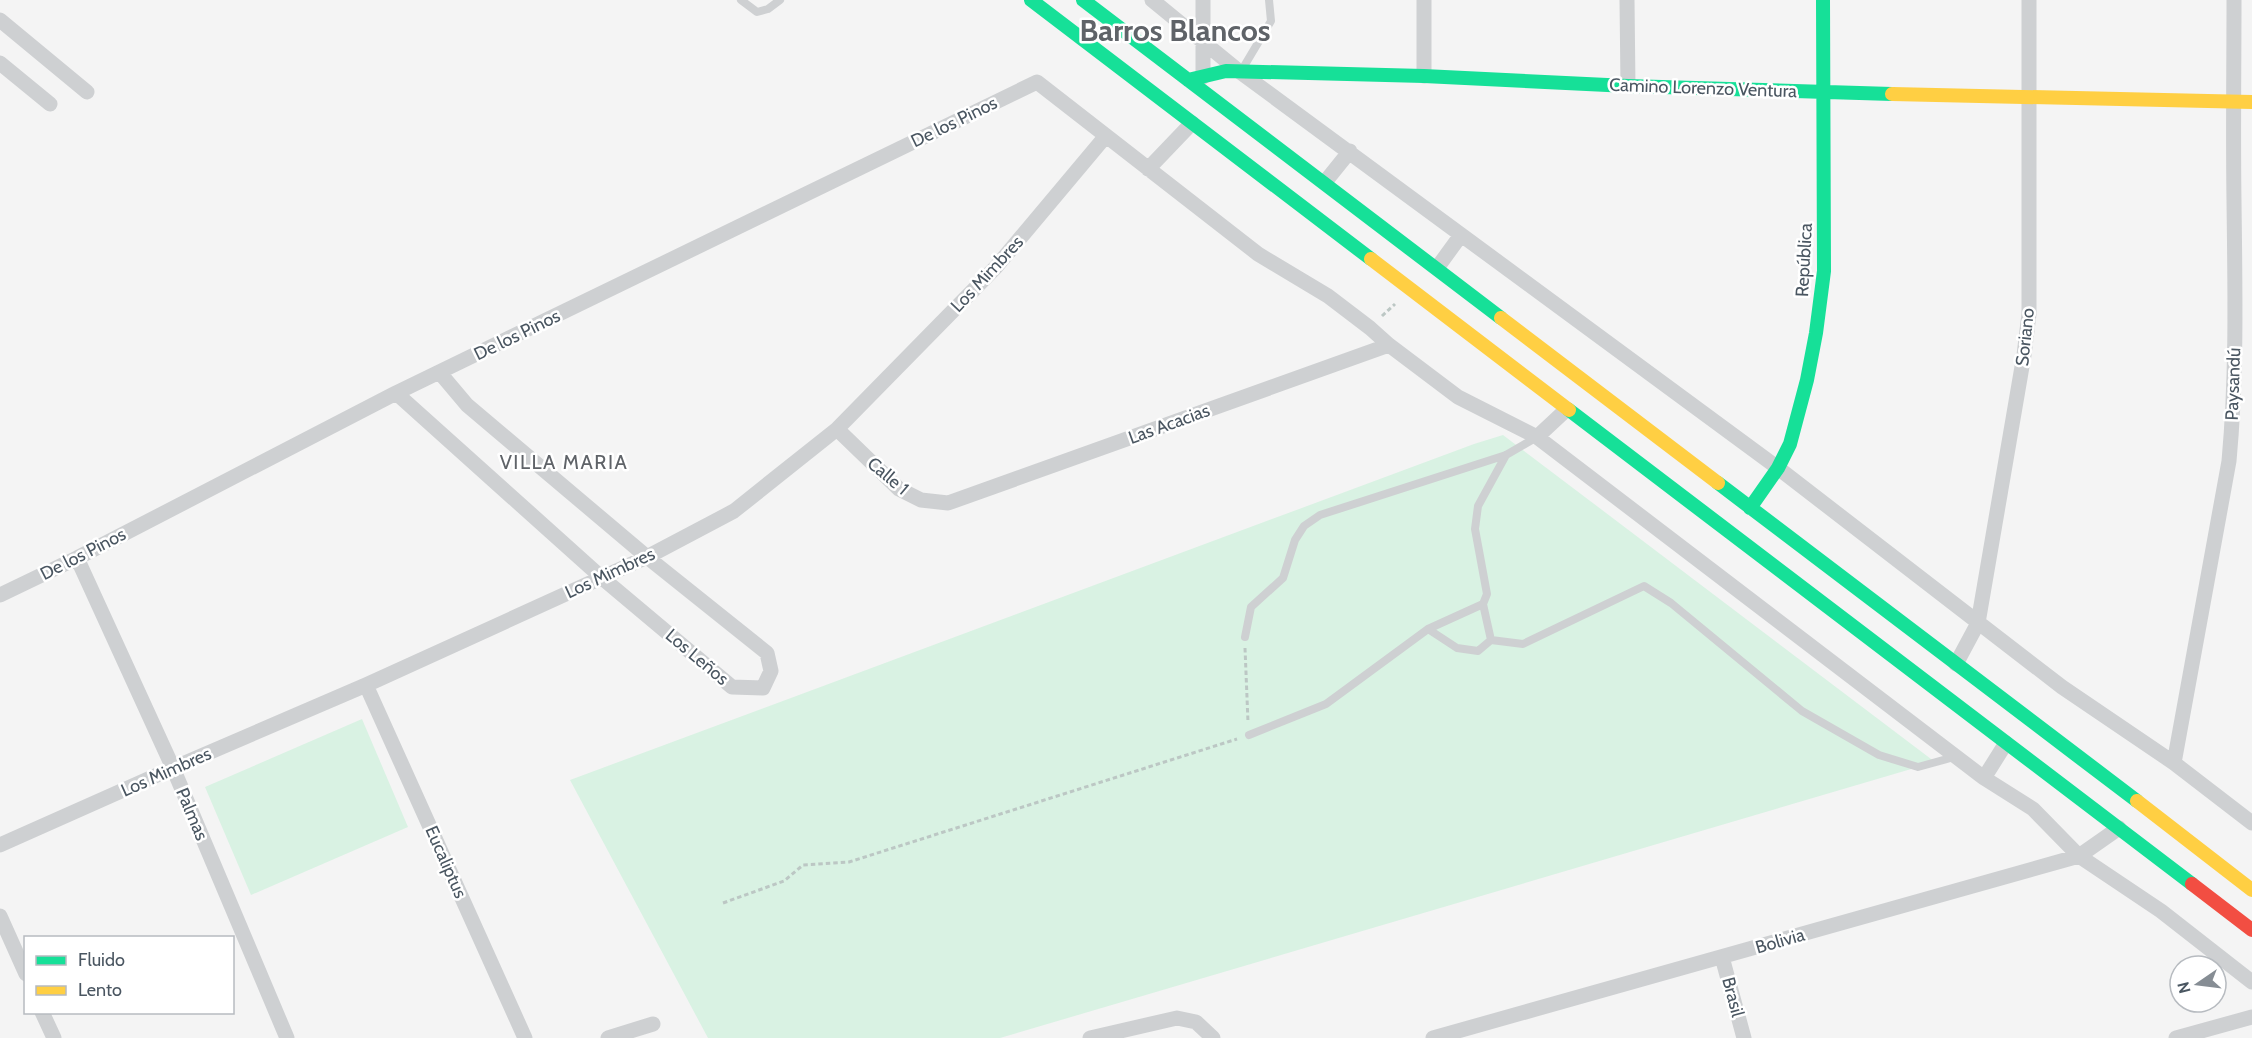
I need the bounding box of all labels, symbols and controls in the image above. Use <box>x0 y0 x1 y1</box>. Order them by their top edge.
district label: Barros Blancos <box>1079 12 1271 49</box>
street label: Camino Lorenzo Ventura <box>1609 74 1798 102</box>
street label: De los Pinos <box>907 92 1001 152</box>
street label: República <box>1791 222 1817 298</box>
street label: Los Mimbres <box>946 231 1028 317</box>
street label: De los Pinos <box>470 305 564 365</box>
street label: Soriano <box>2011 307 2039 367</box>
street label: Paysandú <box>2221 347 2245 421</box>
street label: Las Acacias <box>1125 399 1213 449</box>
district label: VILLA MARIA <box>500 450 628 474</box>
street label: Calle 1 <box>863 452 913 500</box>
street label: De los Pinos <box>36 523 130 585</box>
street label: Los Mimbres <box>562 543 658 603</box>
street label: Los Leños <box>661 624 733 690</box>
street label: Los Mimbres <box>117 742 215 802</box>
street label: Palmas <box>171 784 213 844</box>
street label: Eucaliptus <box>420 822 472 902</box>
street label: Bolivia <box>1753 923 1807 958</box>
legend <box>24 936 234 1014</box>
text: Fluido <box>78 949 125 971</box>
north arrow <box>2168 954 2228 1014</box>
street label: Brasil <box>1717 975 1749 1020</box>
text: Lento <box>78 979 122 1001</box>
text: N <box>2173 980 2195 995</box>

